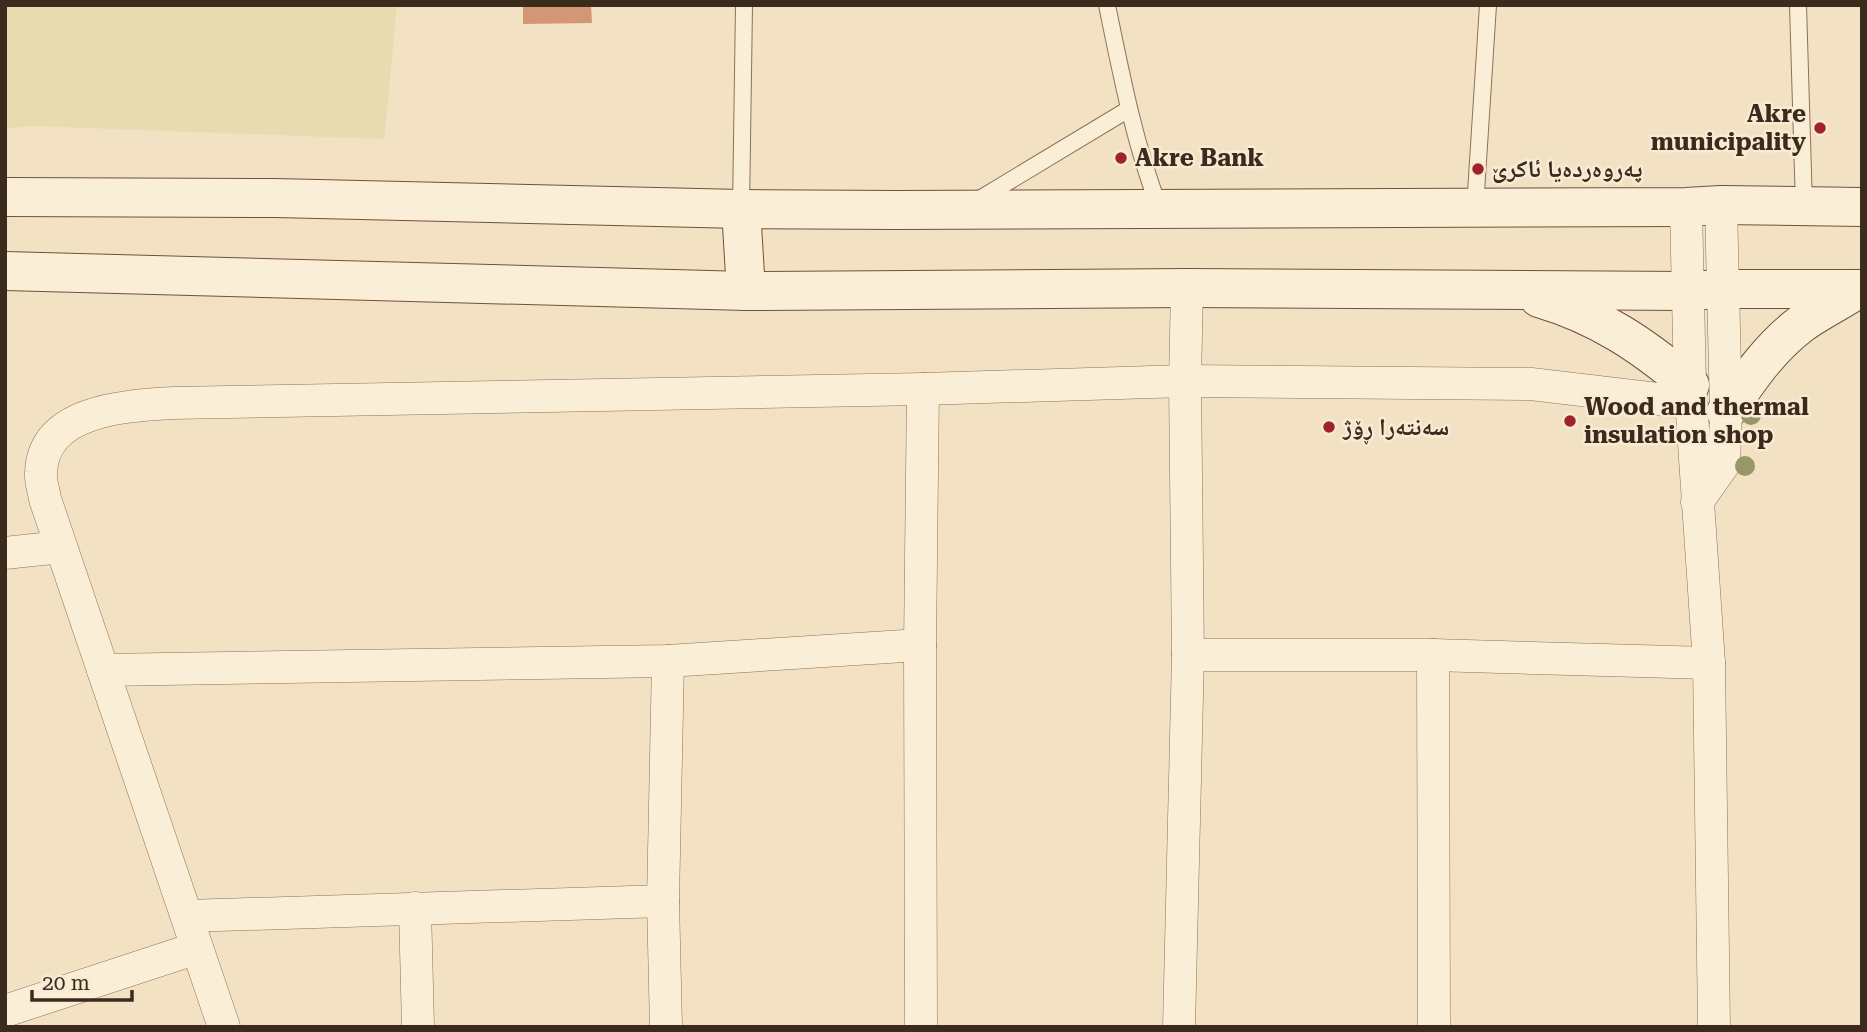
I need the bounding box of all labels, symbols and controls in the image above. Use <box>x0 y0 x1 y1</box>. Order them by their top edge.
place label: Akre municipality <box>1651 100 1807 156</box>
marker: Akre municipality <box>1812 120 1828 136</box>
place label: Akre Bank <box>1135 144 1264 172</box>
marker: Akre Bank <box>1113 150 1129 166</box>
place label: پەروەردەیا ئاكرێ <box>1492 155 1642 183</box>
marker: پەروەردەیا ئاكرێ <box>1470 161 1486 177</box>
place label: Wood and thermal insulation shop <box>1584 393 1809 449</box>
place label: سەنتەرا ڕۆژ <box>1342 413 1449 445</box>
marker: Wood and thermal insulation shop <box>1562 413 1578 429</box>
marker: سەنتەرا ڕۆژ <box>1321 419 1337 435</box>
scale bar <box>32 958 131 1002</box>
text: 20 m <box>42 971 90 995</box>

